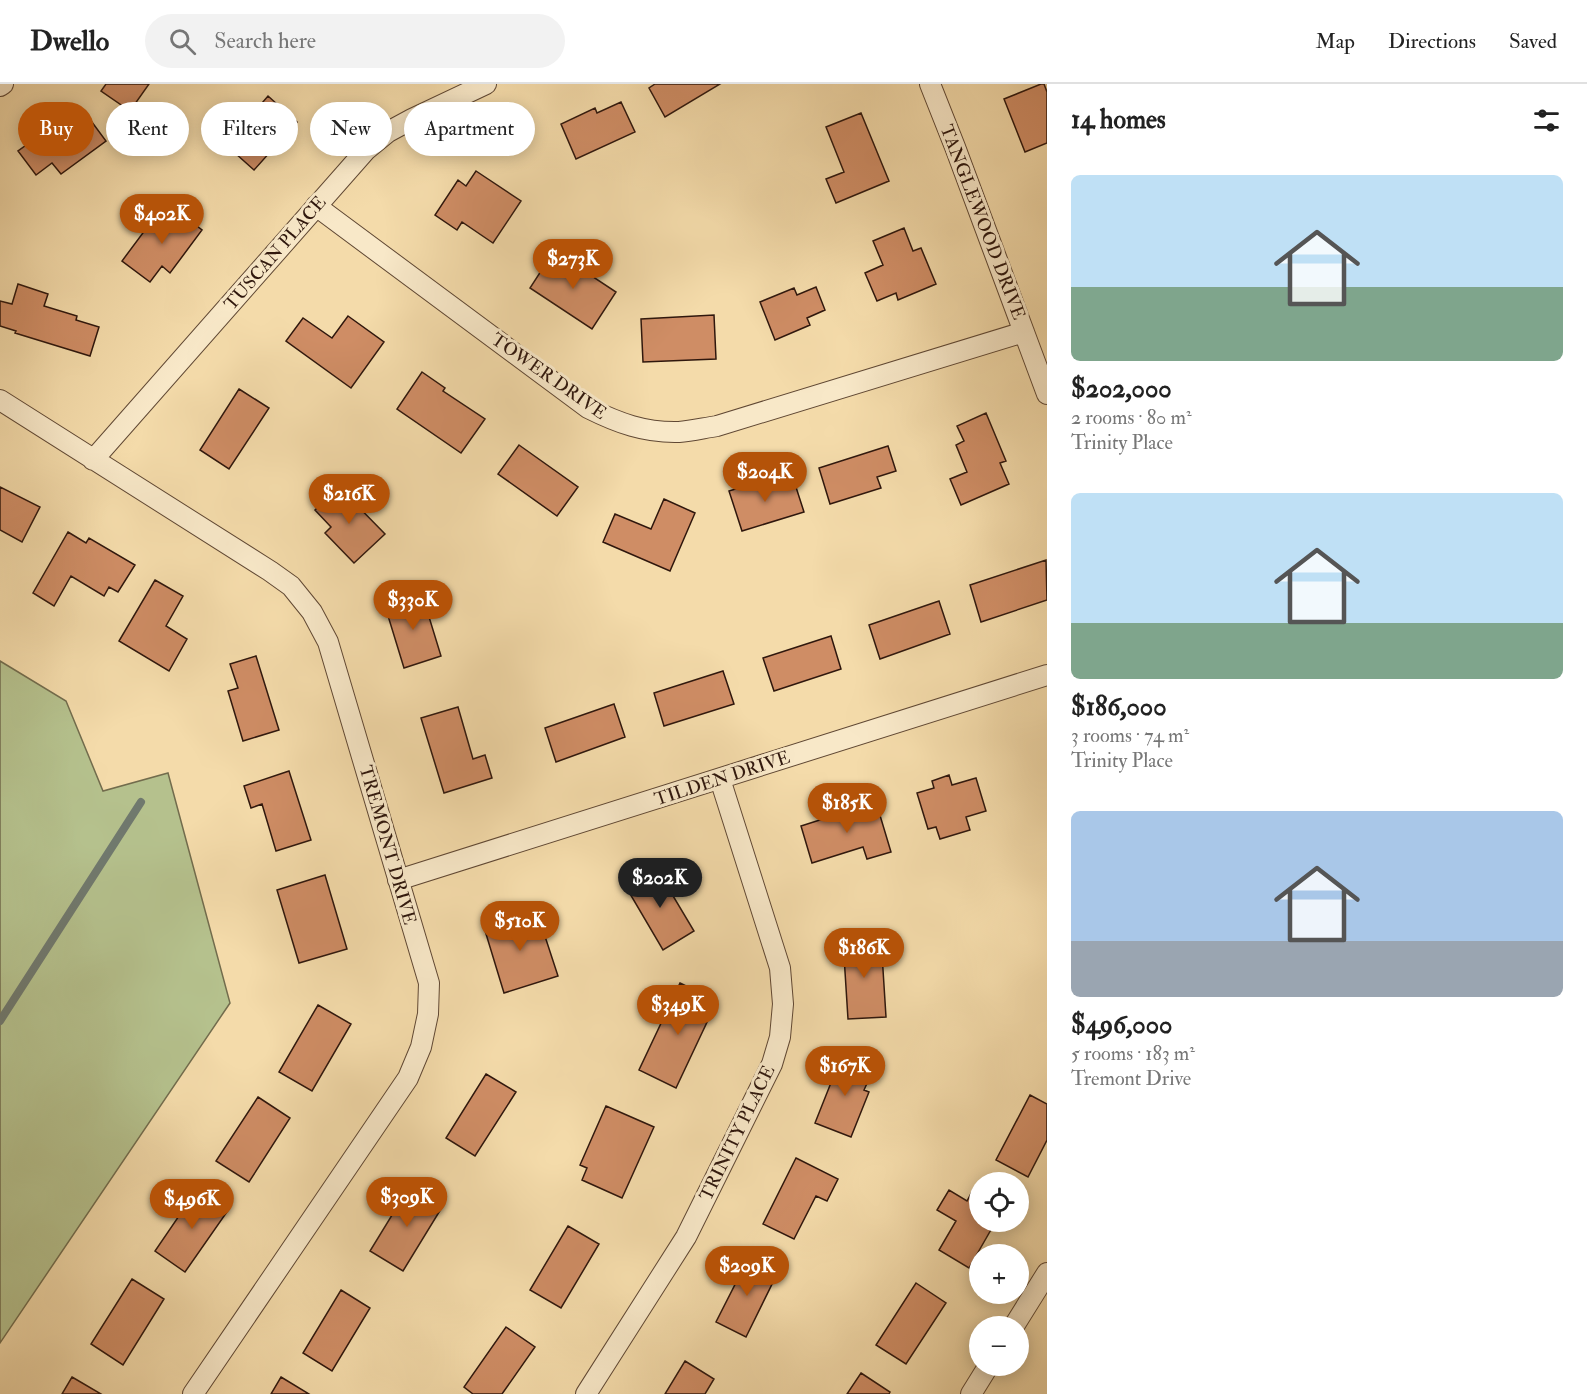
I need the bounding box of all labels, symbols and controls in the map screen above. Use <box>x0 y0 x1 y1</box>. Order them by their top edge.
search box <box>145 14 565 68</box>
text: Dwello <box>30 24 109 59</box>
icon: search <box>166 25 199 58</box>
text: Search here <box>214 27 316 55</box>
text: Map <box>1315 28 1355 55</box>
text: Directions <box>1388 28 1476 55</box>
text: Saved <box>1509 28 1557 55</box>
chip: Buy <box>18 102 94 156</box>
chip: Rent <box>106 102 189 156</box>
chip: Filters <box>201 102 298 156</box>
chip: New <box>310 102 392 156</box>
chip: Apartment <box>404 102 535 156</box>
text: 14 homes <box>1071 104 1166 136</box>
icon: filters <box>1530 104 1563 137</box>
street label: TANGLEWOOD DRIVE <box>935 121 1030 323</box>
street label: TUSCAN PLACE <box>219 191 331 315</box>
pin: $402K <box>120 194 204 245</box>
text: $402K <box>134 201 190 226</box>
icon: home <box>1263 214 1371 322</box>
pin: $273K <box>531 239 615 290</box>
text: $273K <box>547 246 599 271</box>
street label: TOWER DRIVE <box>487 328 611 425</box>
text: $202,000 <box>1071 373 1172 405</box>
text: 2 rooms · 80 m² <box>1071 405 1192 430</box>
text: Trinity Place <box>1071 430 1173 455</box>
pin: $204K <box>723 452 807 503</box>
text: $204K <box>737 459 793 484</box>
pin: $216K <box>307 474 391 525</box>
text: $216K <box>323 481 375 506</box>
icon: home <box>1263 532 1371 640</box>
pin: $330K <box>371 580 455 631</box>
text: $330K <box>388 587 438 612</box>
text: $186,000 <box>1071 691 1166 723</box>
text: 3 rooms · 74 m² <box>1071 723 1189 748</box>
street label: TILDEN DRIVE <box>651 746 793 811</box>
text: Trinity Place <box>1071 748 1173 773</box>
street label: TREMONT DRIVE <box>354 763 421 927</box>
pin: $185K <box>805 783 889 834</box>
text: $185K <box>822 790 872 815</box>
icon: home <box>1263 850 1371 958</box>
pin: $202K <box>618 858 702 909</box>
text: $202K <box>632 865 688 890</box>
pin: $510K <box>478 901 562 952</box>
text: $510K <box>494 908 546 933</box>
pin: $186K <box>822 928 906 979</box>
text: $186K <box>838 935 890 960</box>
pin: $349K <box>636 985 720 1036</box>
text: $349K <box>651 992 705 1017</box>
text: $496,000 <box>1071 1009 1172 1041</box>
text: 5 rooms · 183 m² <box>1071 1041 1195 1066</box>
pin: $167K <box>803 1046 887 1097</box>
text: $167K <box>819 1053 871 1078</box>
street label: TRINITY PLACE <box>695 1062 780 1205</box>
text: Tremont Drive <box>1071 1066 1191 1091</box>
map controls <box>969 1172 1029 1376</box>
button: locate <box>969 1172 1029 1232</box>
pin: $309K <box>365 1177 449 1228</box>
pin: $496K <box>150 1179 234 1230</box>
text: $309K <box>380 1184 434 1209</box>
text: $496K <box>164 1186 220 1211</box>
button: + <box>969 1244 1029 1304</box>
pin: $209K <box>705 1246 789 1297</box>
text: $209K <box>719 1253 775 1278</box>
button: − <box>969 1316 1029 1376</box>

